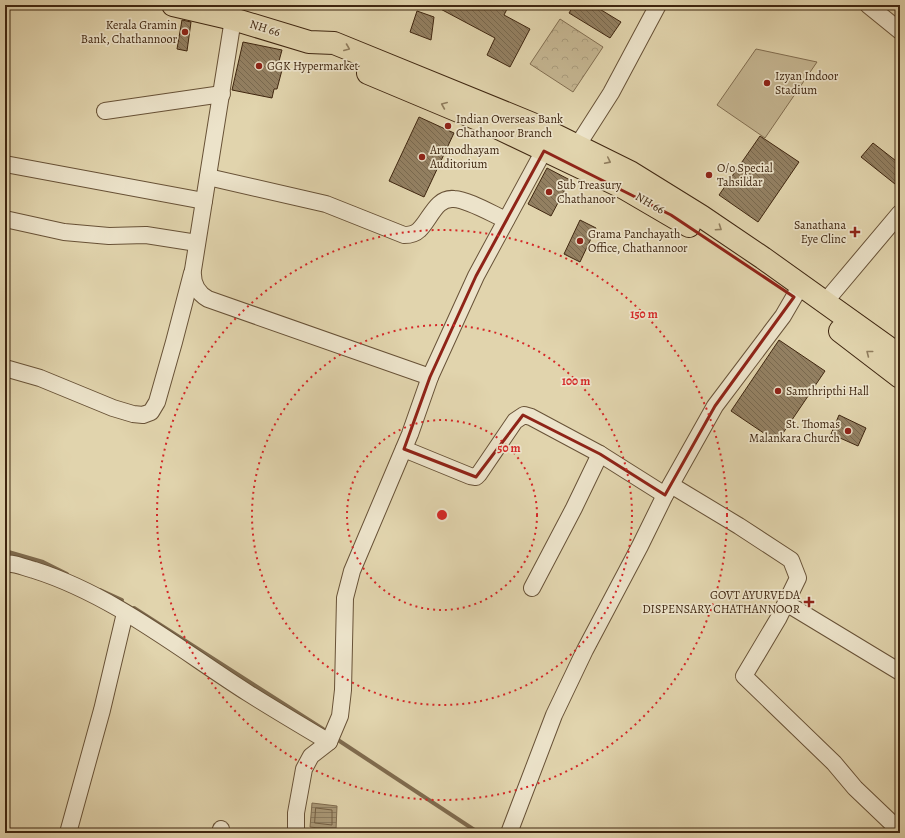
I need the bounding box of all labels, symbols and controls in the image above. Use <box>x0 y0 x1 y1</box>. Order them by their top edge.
street label: NH 66 <box>248 16 283 40</box>
place label: Kerala Gramin Bank, Chathannoor <box>81 17 177 47</box>
marker: Kerala Gramin Bank, Chathannoor <box>180 27 190 37</box>
one-way arrow <box>344 44 351 52</box>
place label: GGK Hypermarket <box>267 58 359 74</box>
marker: GGK Hypermarket <box>254 61 264 71</box>
place label: Izyan Indoor Stadium <box>775 68 839 98</box>
marker: Izyan Indoor Stadium <box>762 78 772 88</box>
one-way arrow <box>441 102 449 110</box>
place label: Indian Overseas Bank Chathanoor Branch <box>456 111 563 141</box>
marker: Indian Overseas Bank Chathanoor Branch <box>443 121 453 131</box>
place label: Arunodhayam Auditorium <box>429 142 499 172</box>
marker: Arunodhayam Auditorium <box>417 152 427 162</box>
one-way arrow <box>603 156 611 164</box>
place label: O/o Special Tahsildar <box>717 160 773 190</box>
marker: O/o Special Tahsildar <box>704 170 714 180</box>
place label: Sub Treasury Chathanoor <box>557 177 622 207</box>
marker: Sub Treasury Chathanoor <box>544 187 554 197</box>
street label: NH 66 <box>633 188 668 218</box>
place label: Sanathana Eye Clinc <box>794 217 846 247</box>
one-way arrow <box>715 223 722 231</box>
place label: Grama Panchayath Office, Chathannoor <box>588 226 688 256</box>
marker: Sanathana Eye Clinc <box>849 226 861 238</box>
marker: Grama Panchayath Office, Chathannoor <box>575 236 585 246</box>
text: 150 m <box>630 306 658 322</box>
one-way arrow <box>867 351 874 358</box>
text: 100 m <box>562 373 590 389</box>
place label: Samthripthi Hall <box>786 383 869 399</box>
marker: Samthripthi Hall <box>773 386 783 396</box>
place label: St. Thomas Malankara Church <box>749 416 841 446</box>
marker: St. Thomas Malankara Church <box>843 426 853 436</box>
text: 50 m <box>497 440 521 456</box>
centre of rings <box>435 508 449 522</box>
place label: GOVT AYURVEDA DISPENSARY CHATHANNOOR <box>642 587 801 617</box>
marker: GOVT AYURVEDA DISPENSARY CHATHANNOOR <box>803 596 815 608</box>

